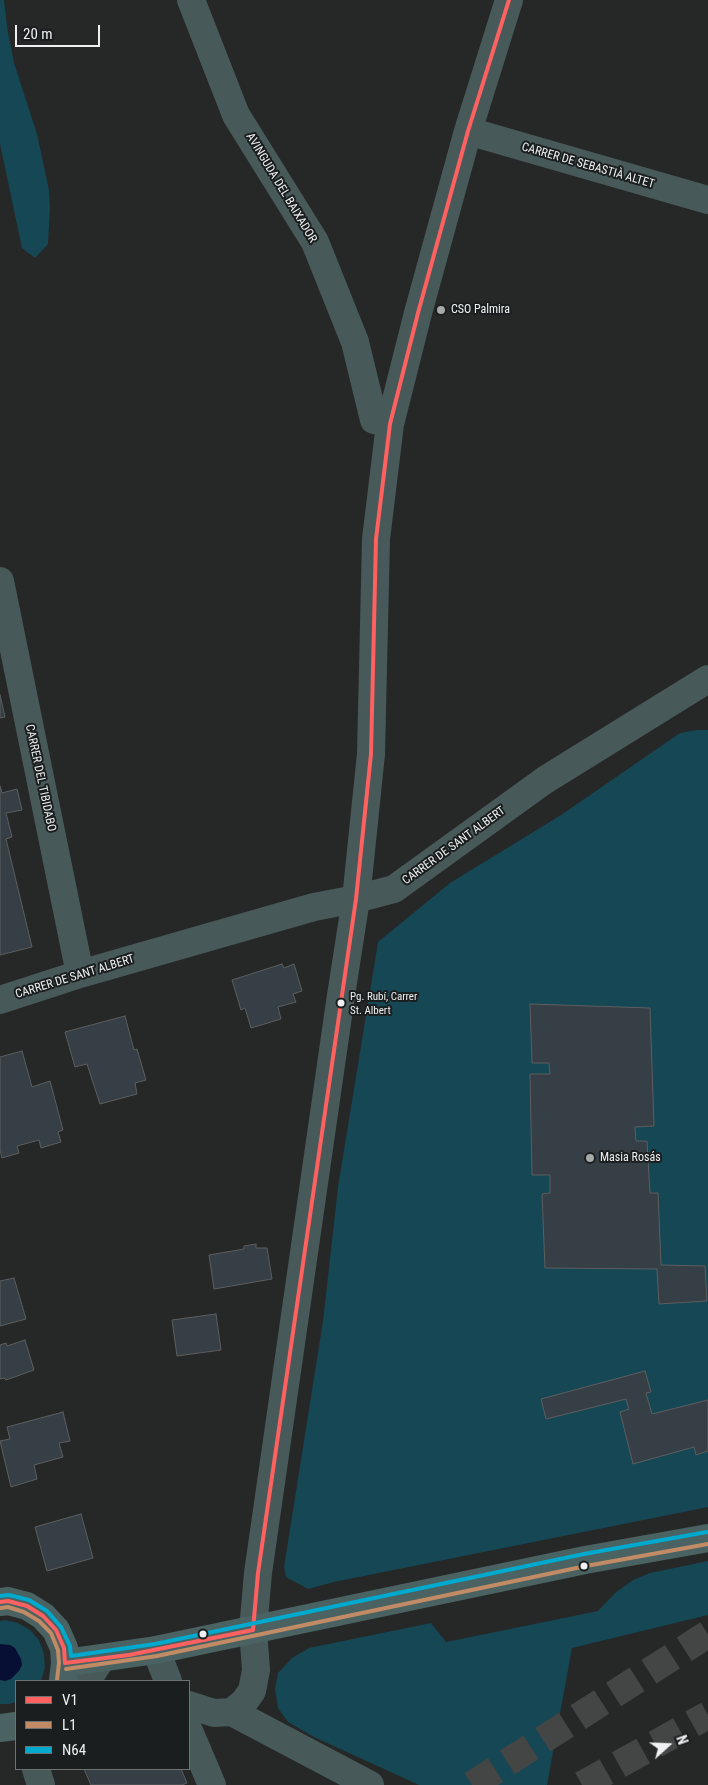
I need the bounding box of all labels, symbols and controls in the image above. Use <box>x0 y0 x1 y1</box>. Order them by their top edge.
scale bar <box>18 15 102 47</box>
text: 20 m <box>23 25 53 43</box>
street label: AVINGUDA DEL BAIXADOR <box>242 130 320 246</box>
street label: CARRER DE SEBASTIÀ ALTET <box>520 140 656 192</box>
place label: CSO Palmira <box>451 303 510 317</box>
marker: CSO Palmira <box>435 304 447 316</box>
street label: CARRER DEL TIBIDABO <box>22 723 58 833</box>
street label: CARRER DE SANT ALBERT <box>400 804 508 888</box>
street label: CARRER DE SANT ALBERT <box>14 952 136 1002</box>
place label: Pg. Rubí, Carrer St. Albert <box>350 990 417 1016</box>
marker: Pg. Rubí, Carrer St. Albert <box>336 998 346 1008</box>
place label: Masia Rosás <box>600 1151 661 1165</box>
marker: Masia Rosás <box>584 1152 596 1164</box>
unlabelled marker <box>579 1561 589 1571</box>
unlabelled marker <box>198 1629 208 1639</box>
legend <box>15 1680 190 1770</box>
text: V1 <box>62 1691 78 1709</box>
text: L1 <box>62 1716 77 1734</box>
north arrow <box>643 1720 693 1770</box>
text: N <box>673 1733 691 1747</box>
text: N64 <box>62 1741 86 1759</box>

